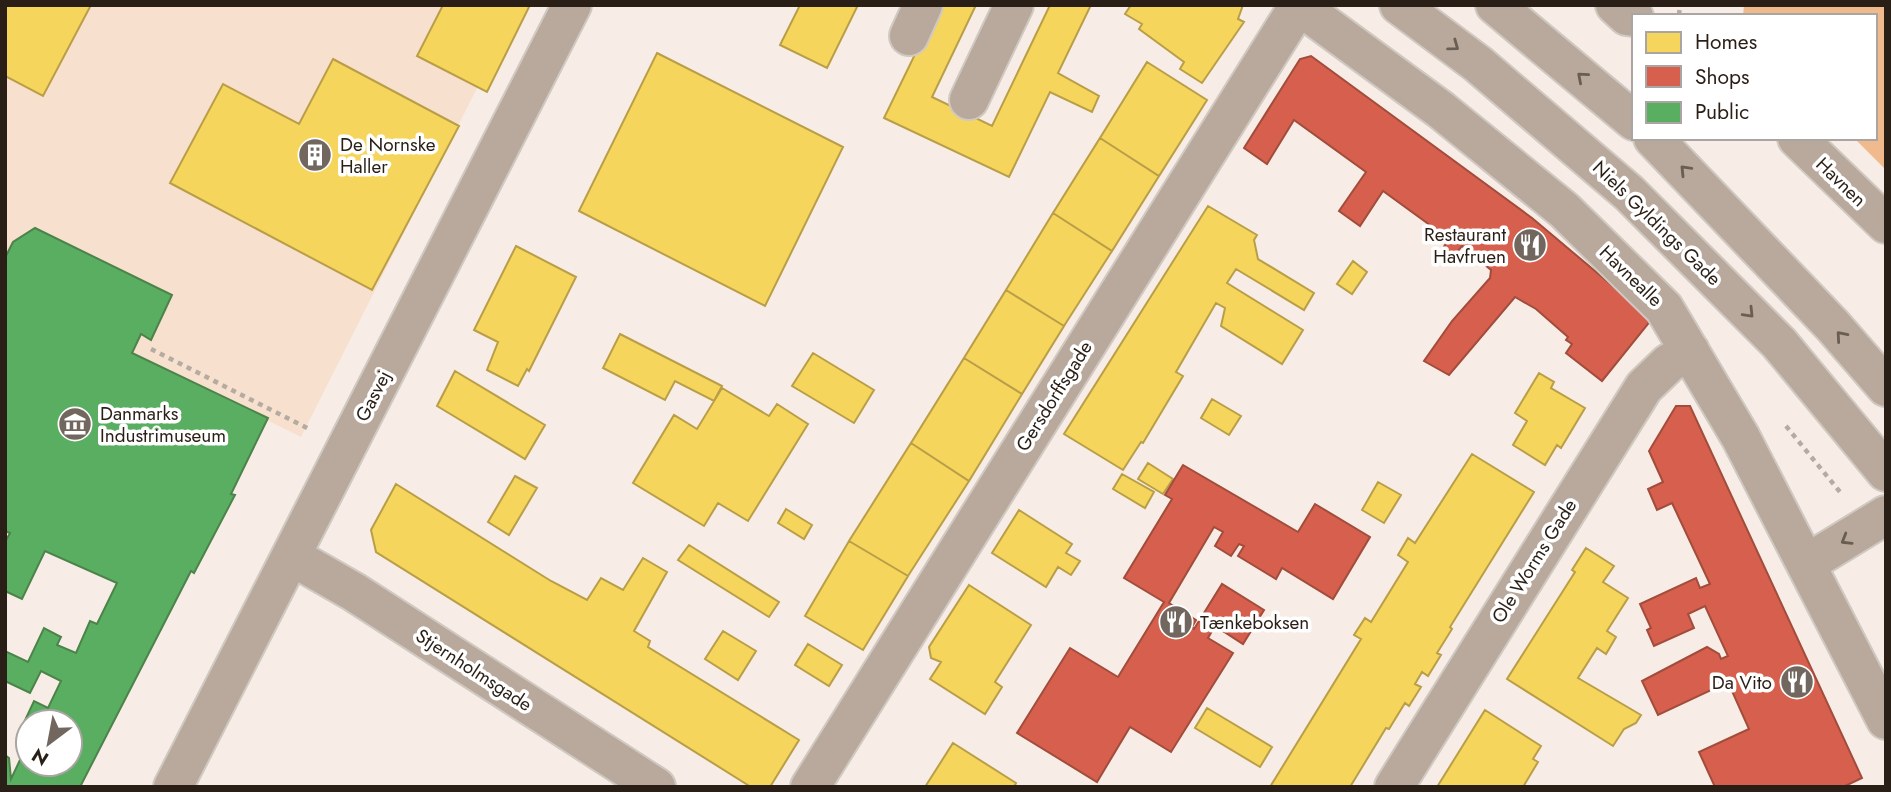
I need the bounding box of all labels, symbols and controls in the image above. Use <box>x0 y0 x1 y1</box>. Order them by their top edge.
legend <box>1632 14 1877 140</box>
text: Homes <box>1695 27 1757 57</box>
one-way arrow <box>1446 37 1459 50</box>
text: Shops <box>1695 62 1749 92</box>
one-way arrow <box>1577 73 1590 85</box>
text: Public <box>1695 97 1749 127</box>
place label: De Nornske Haller <box>340 131 436 180</box>
building icon: De Nornske Haller <box>296 136 334 174</box>
street label: Havnen <box>1810 151 1872 213</box>
street label: Niels Gyldings Gade <box>1587 154 1727 292</box>
one-way arrow <box>1681 165 1693 178</box>
place label: Restaurant Havfruen <box>1424 221 1506 270</box>
restaurant icon: Restaurant Havfruen <box>1511 226 1549 264</box>
street label: Havnealle <box>1593 239 1669 313</box>
one-way arrow <box>1741 305 1754 318</box>
one-way arrow <box>1837 331 1849 344</box>
street label: Gersdorffsgade <box>1009 335 1099 456</box>
street label: Gasvej <box>349 366 397 426</box>
place label: Danmarks Industrimuseum <box>100 400 226 449</box>
museum icon: Danmarks Industrimuseum <box>56 405 94 443</box>
street label: Ole Worms Gade <box>1485 494 1583 628</box>
one-way arrow <box>1841 532 1854 545</box>
restaurant icon: Tænkeboksen <box>1157 603 1195 641</box>
place label: Tænkeboksen <box>1200 609 1309 636</box>
street label: Stjernholmsgade <box>411 622 538 718</box>
restaurant icon: Da Vito <box>1778 663 1816 701</box>
place label: Da Vito <box>1712 669 1772 696</box>
north arrow <box>14 708 84 778</box>
text: N <box>27 742 54 772</box>

